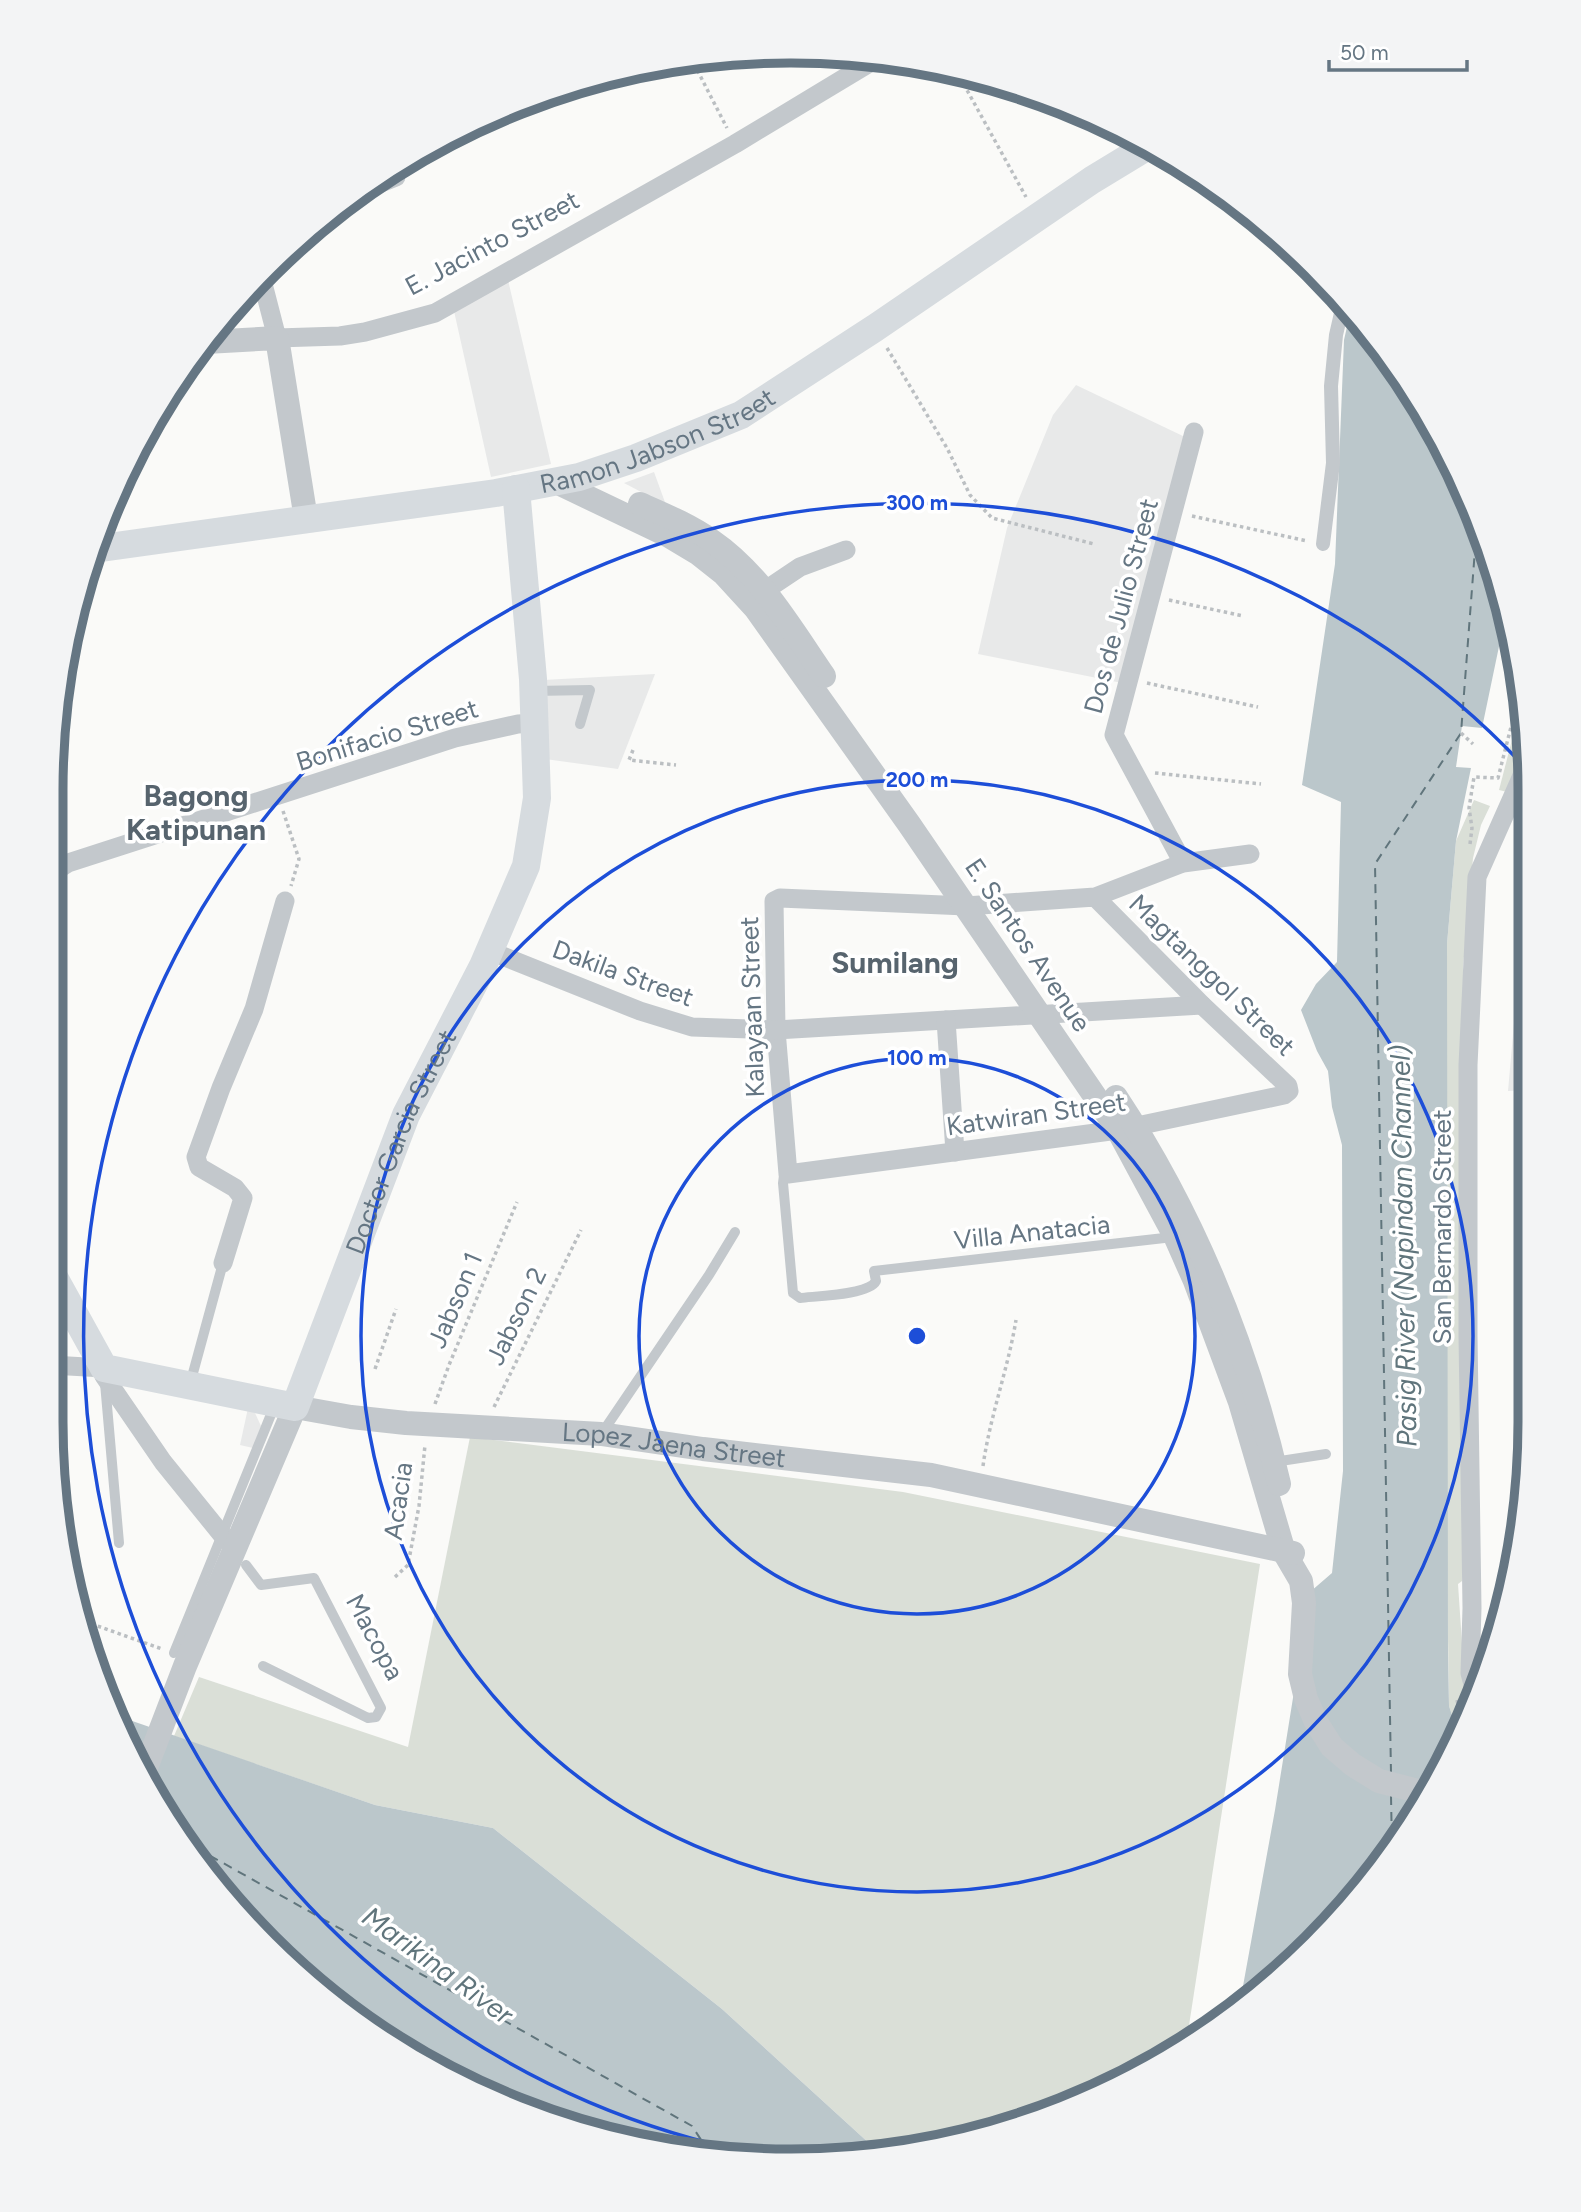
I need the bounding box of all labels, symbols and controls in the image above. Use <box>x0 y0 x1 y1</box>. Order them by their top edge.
scale bar <box>1329 28 1467 72</box>
text: 50 m <box>1340 40 1389 65</box>
street label: E. Jacinto Street <box>399 184 585 302</box>
street label: Ramon Jabson Street <box>537 381 781 500</box>
text: 300 m <box>886 490 948 515</box>
street label: Dos de Julio Street <box>1077 495 1165 717</box>
street label: Bonifacio Street <box>292 692 482 778</box>
text: 200 m <box>886 767 948 792</box>
district label: Bagong Katipunan <box>126 777 266 848</box>
street label: E. Santos Avenue <box>958 852 1098 1038</box>
street label: Magtanggol Street <box>1122 888 1302 1063</box>
street label: Kalayaan Street <box>733 916 771 1098</box>
street label: Dakila Street <box>548 933 698 1013</box>
district label: Sumilang <box>831 944 959 981</box>
street label: Doctor Garcia Street <box>339 1024 463 1259</box>
water label: Pasig River (Napindan Channel) <box>1382 1044 1424 1448</box>
text: 100 m <box>887 1045 947 1070</box>
street label: Katwiran Street <box>944 1086 1128 1142</box>
street label: San Bernardo Street <box>1426 1109 1458 1345</box>
street label: Villa Anatacia <box>952 1208 1112 1256</box>
street label: Jabson 1 <box>421 1247 489 1353</box>
street label: Jabson 2 <box>479 1262 553 1370</box>
centre of rings <box>905 1324 929 1348</box>
street label: Lopez Jaena Street <box>561 1416 788 1474</box>
street label: Acacia <box>377 1460 419 1542</box>
street label: Macopa <box>339 1588 411 1686</box>
water label: Marikina River <box>356 1899 521 2032</box>

